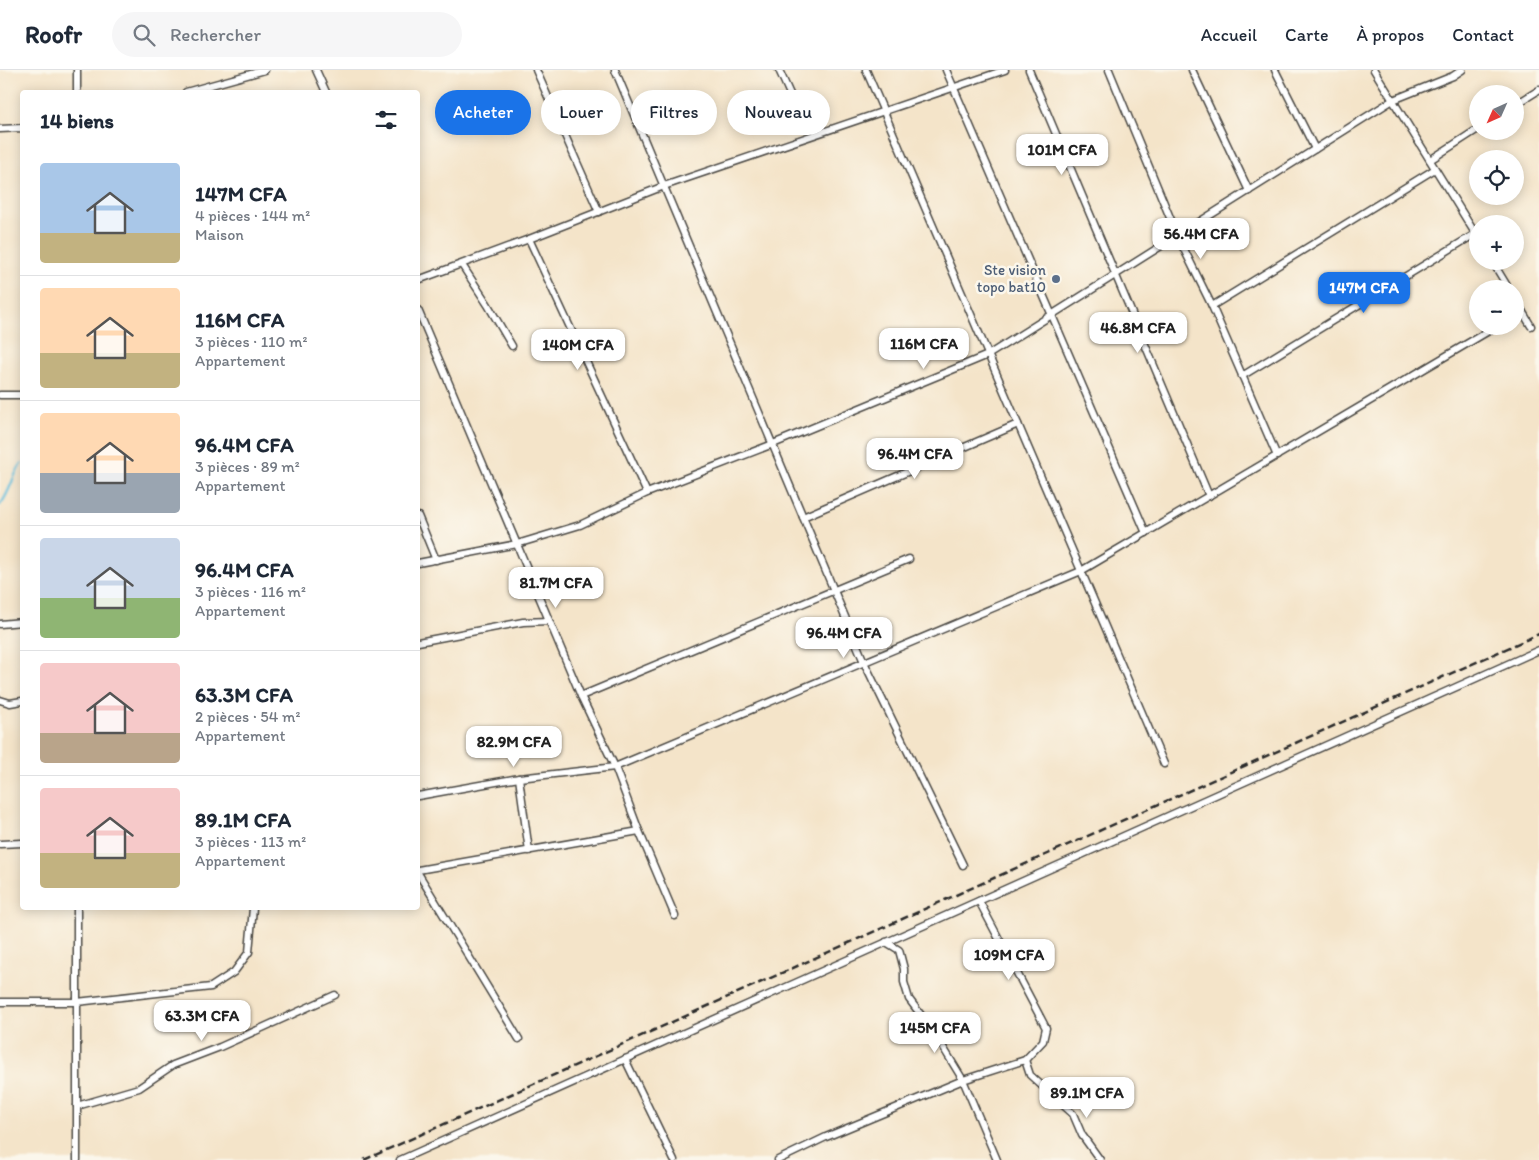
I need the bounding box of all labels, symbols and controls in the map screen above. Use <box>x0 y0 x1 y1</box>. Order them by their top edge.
search box <box>112 12 462 57</box>
text: Roofr <box>25 20 82 49</box>
icon: search <box>130 21 158 49</box>
text: Rechercher <box>170 23 261 46</box>
text: Accueil <box>1201 24 1257 46</box>
text: Carte <box>1285 24 1328 46</box>
text: À propos <box>1356 24 1424 46</box>
text: Contact <box>1452 24 1514 46</box>
north arrow <box>1469 85 1524 140</box>
map controls <box>1469 85 1524 335</box>
chip: Acheter <box>435 90 531 135</box>
chip: Louer <box>541 90 621 135</box>
chip: Filtres <box>631 90 717 135</box>
chip: Nouveau <box>727 90 830 135</box>
icon: filters <box>372 106 400 134</box>
text: 14 biens <box>40 108 114 133</box>
pin: 101M CFA <box>1010 134 1114 176</box>
text: 101M CFA <box>1027 140 1097 159</box>
button: locate <box>1469 150 1524 205</box>
text: 147M CFA <box>195 181 287 206</box>
icon: home <box>80 183 140 243</box>
text: 4 pièces · 144 m² <box>195 206 310 225</box>
button: + <box>1469 215 1524 270</box>
pin: 56.4M CFA <box>1144 218 1258 260</box>
text: 56.4M CFA <box>1163 224 1239 243</box>
text: Maison <box>195 225 244 244</box>
place label: Ste vision topo bat10 <box>977 261 1047 296</box>
pin: 147M CFA <box>1312 272 1416 314</box>
marker: Ste vision topo bat10 <box>1050 273 1062 285</box>
text: 147M CFA <box>1329 278 1399 297</box>
button: − <box>1469 280 1524 335</box>
text: 116M CFA <box>195 307 284 332</box>
icon: home <box>80 308 140 368</box>
pin: 46.8M CFA <box>1081 312 1195 354</box>
text: 46.8M CFA <box>1100 318 1176 337</box>
pin: 140M CFA <box>526 328 630 371</box>
pin: 116M CFA <box>872 328 976 370</box>
text: 3 pièces · 110 m² <box>195 332 307 351</box>
text: 116M CFA <box>890 334 958 353</box>
text: 140M CFA <box>542 335 614 354</box>
text: Appartement <box>195 351 286 370</box>
text: 96.4M CFA <box>195 432 294 457</box>
icon: home <box>80 433 140 493</box>
pin: 96.4M CFA <box>858 438 972 480</box>
text: 96.4M CFA <box>877 444 953 463</box>
text: 3 pièces · 89 m² <box>195 457 300 476</box>
text: Appartement <box>195 476 286 495</box>
text: 96.4M CFA <box>195 557 294 582</box>
icon: home <box>80 558 140 618</box>
pin: 81.7M CFA <box>499 566 613 609</box>
text: 81.7M CFA <box>520 573 592 592</box>
text: 3 pièces · 116 m² <box>195 582 306 601</box>
text: Appartement <box>195 601 286 620</box>
pin: 96.4M CFA <box>787 616 901 659</box>
text: 96.4M CFA <box>806 623 882 642</box>
text: 63.3M CFA <box>195 682 293 707</box>
icon: home <box>80 683 140 743</box>
text: 2 pièces · 54 m² <box>195 707 300 726</box>
text: Appartement <box>195 726 286 745</box>
pin: 82.9M CFA <box>457 726 571 768</box>
text: 82.9M CFA <box>477 732 551 751</box>
text: 89.1M CFA <box>195 807 291 832</box>
icon: home <box>80 808 140 868</box>
text: 3 pièces · 113 m² <box>195 832 306 851</box>
text: Appartement <box>195 851 286 870</box>
pin: 109M CFA <box>957 938 1061 981</box>
text: 109M CFA <box>974 945 1044 964</box>
pin: 63.3M CFA <box>145 1000 259 1042</box>
text: 63.3M CFA <box>165 1006 239 1025</box>
pin: 145M CFA <box>883 1012 987 1054</box>
text: 145M CFA <box>900 1018 970 1037</box>
pin: 89.1M CFA <box>1030 1076 1144 1119</box>
text: 89.1M CFA <box>1050 1083 1124 1102</box>

